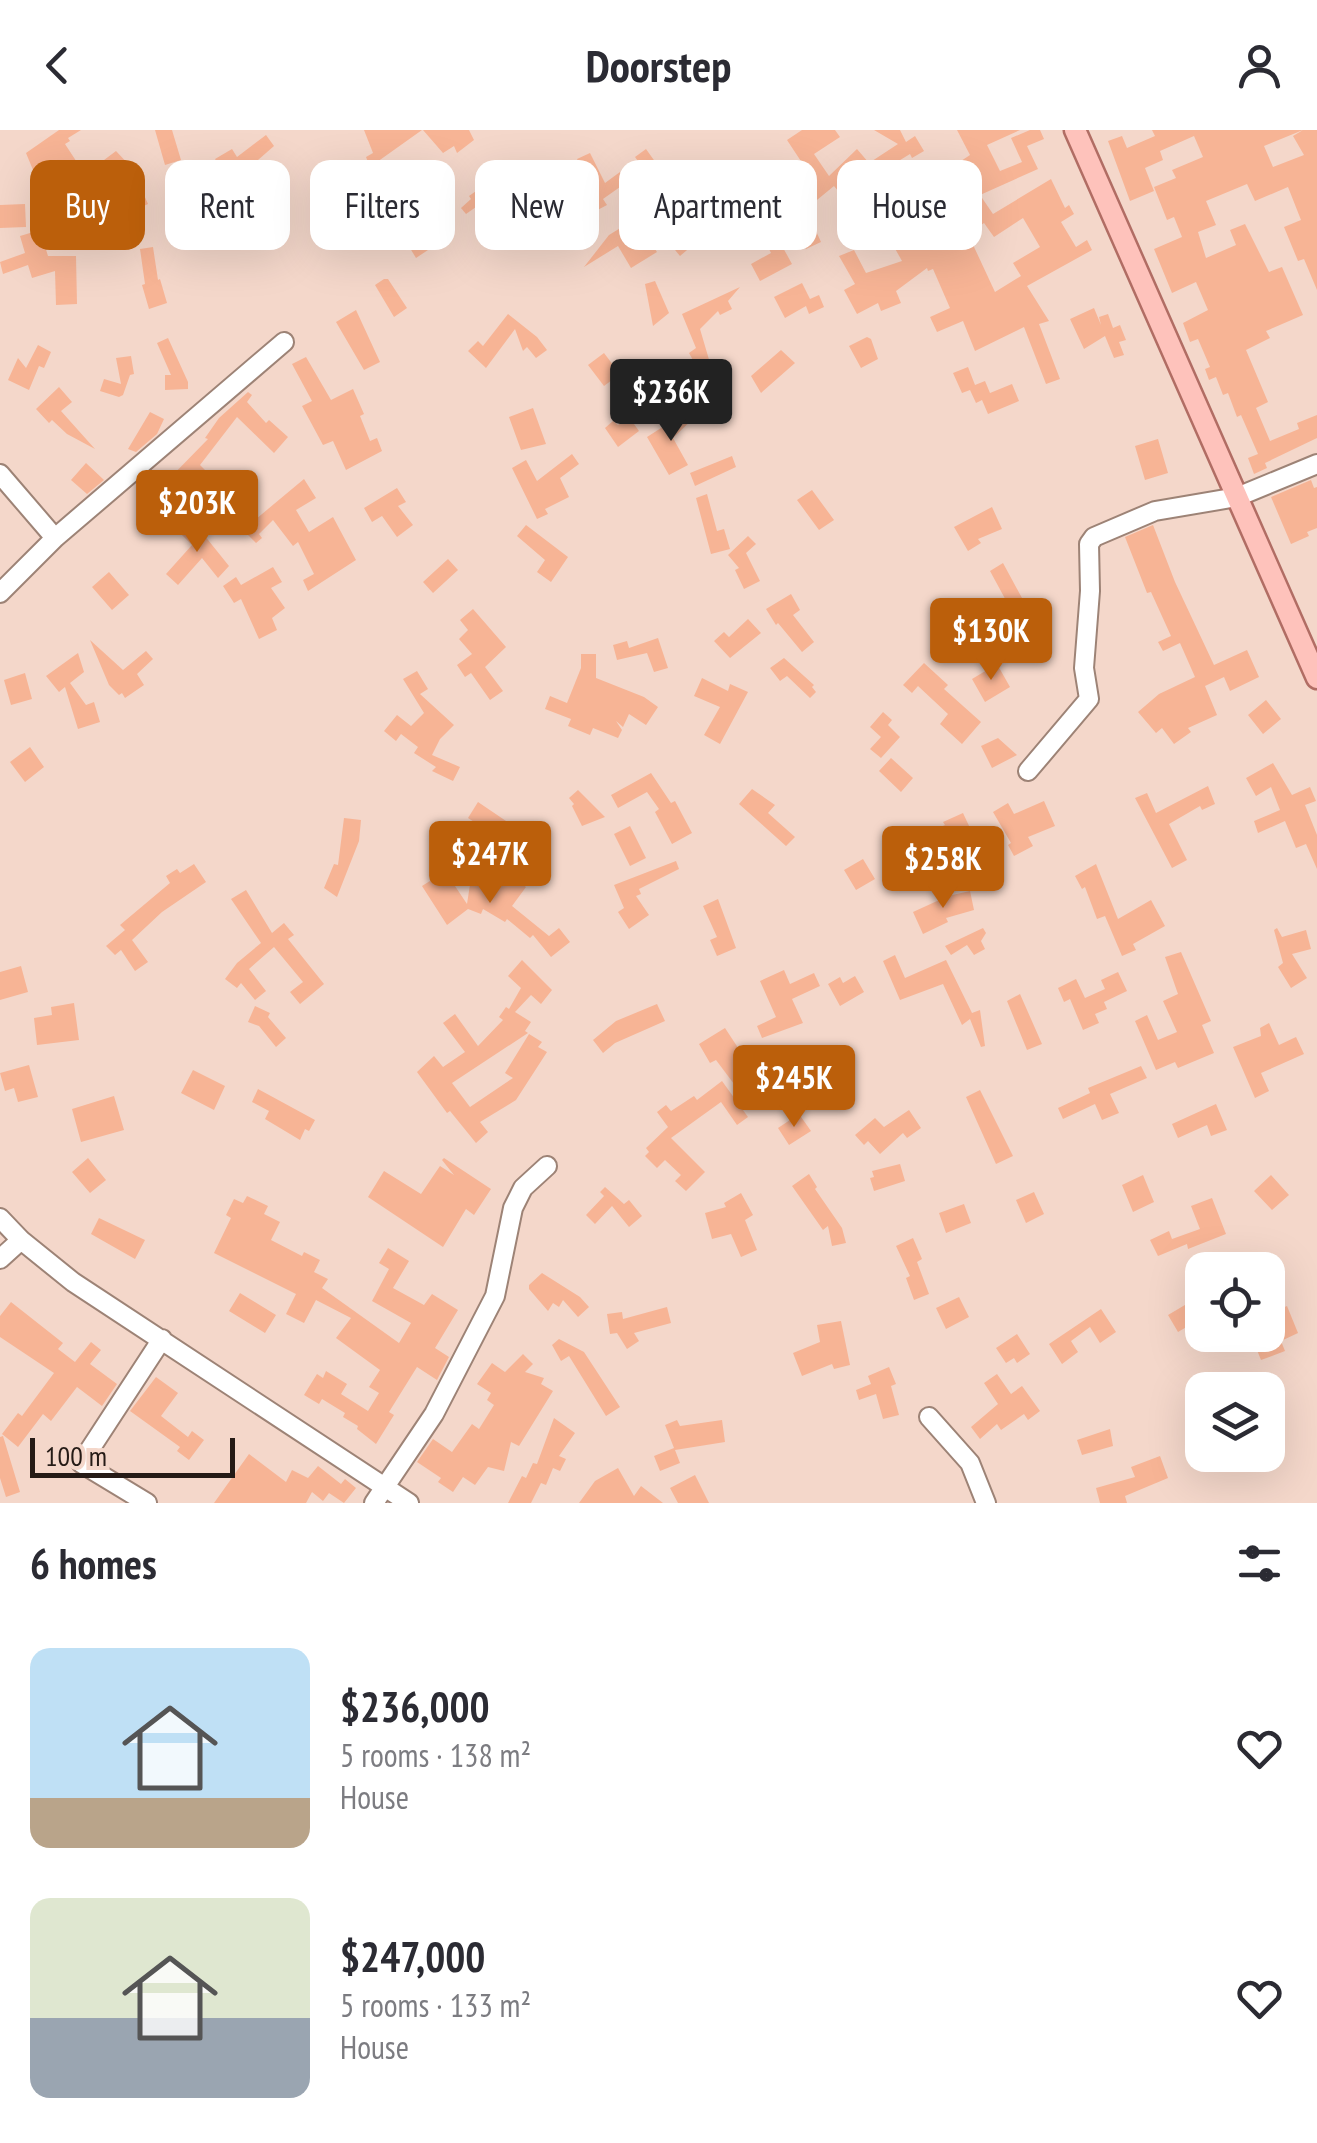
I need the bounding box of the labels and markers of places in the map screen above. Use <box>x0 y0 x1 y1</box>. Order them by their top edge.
pin: $236K <box>601 359 741 444</box>
pin: $203K <box>127 470 267 555</box>
pin: $130K <box>921 598 1061 683</box>
pin: $247K <box>420 821 560 906</box>
pin: $258K <box>873 826 1013 911</box>
pin: $245K <box>724 1045 864 1130</box>

